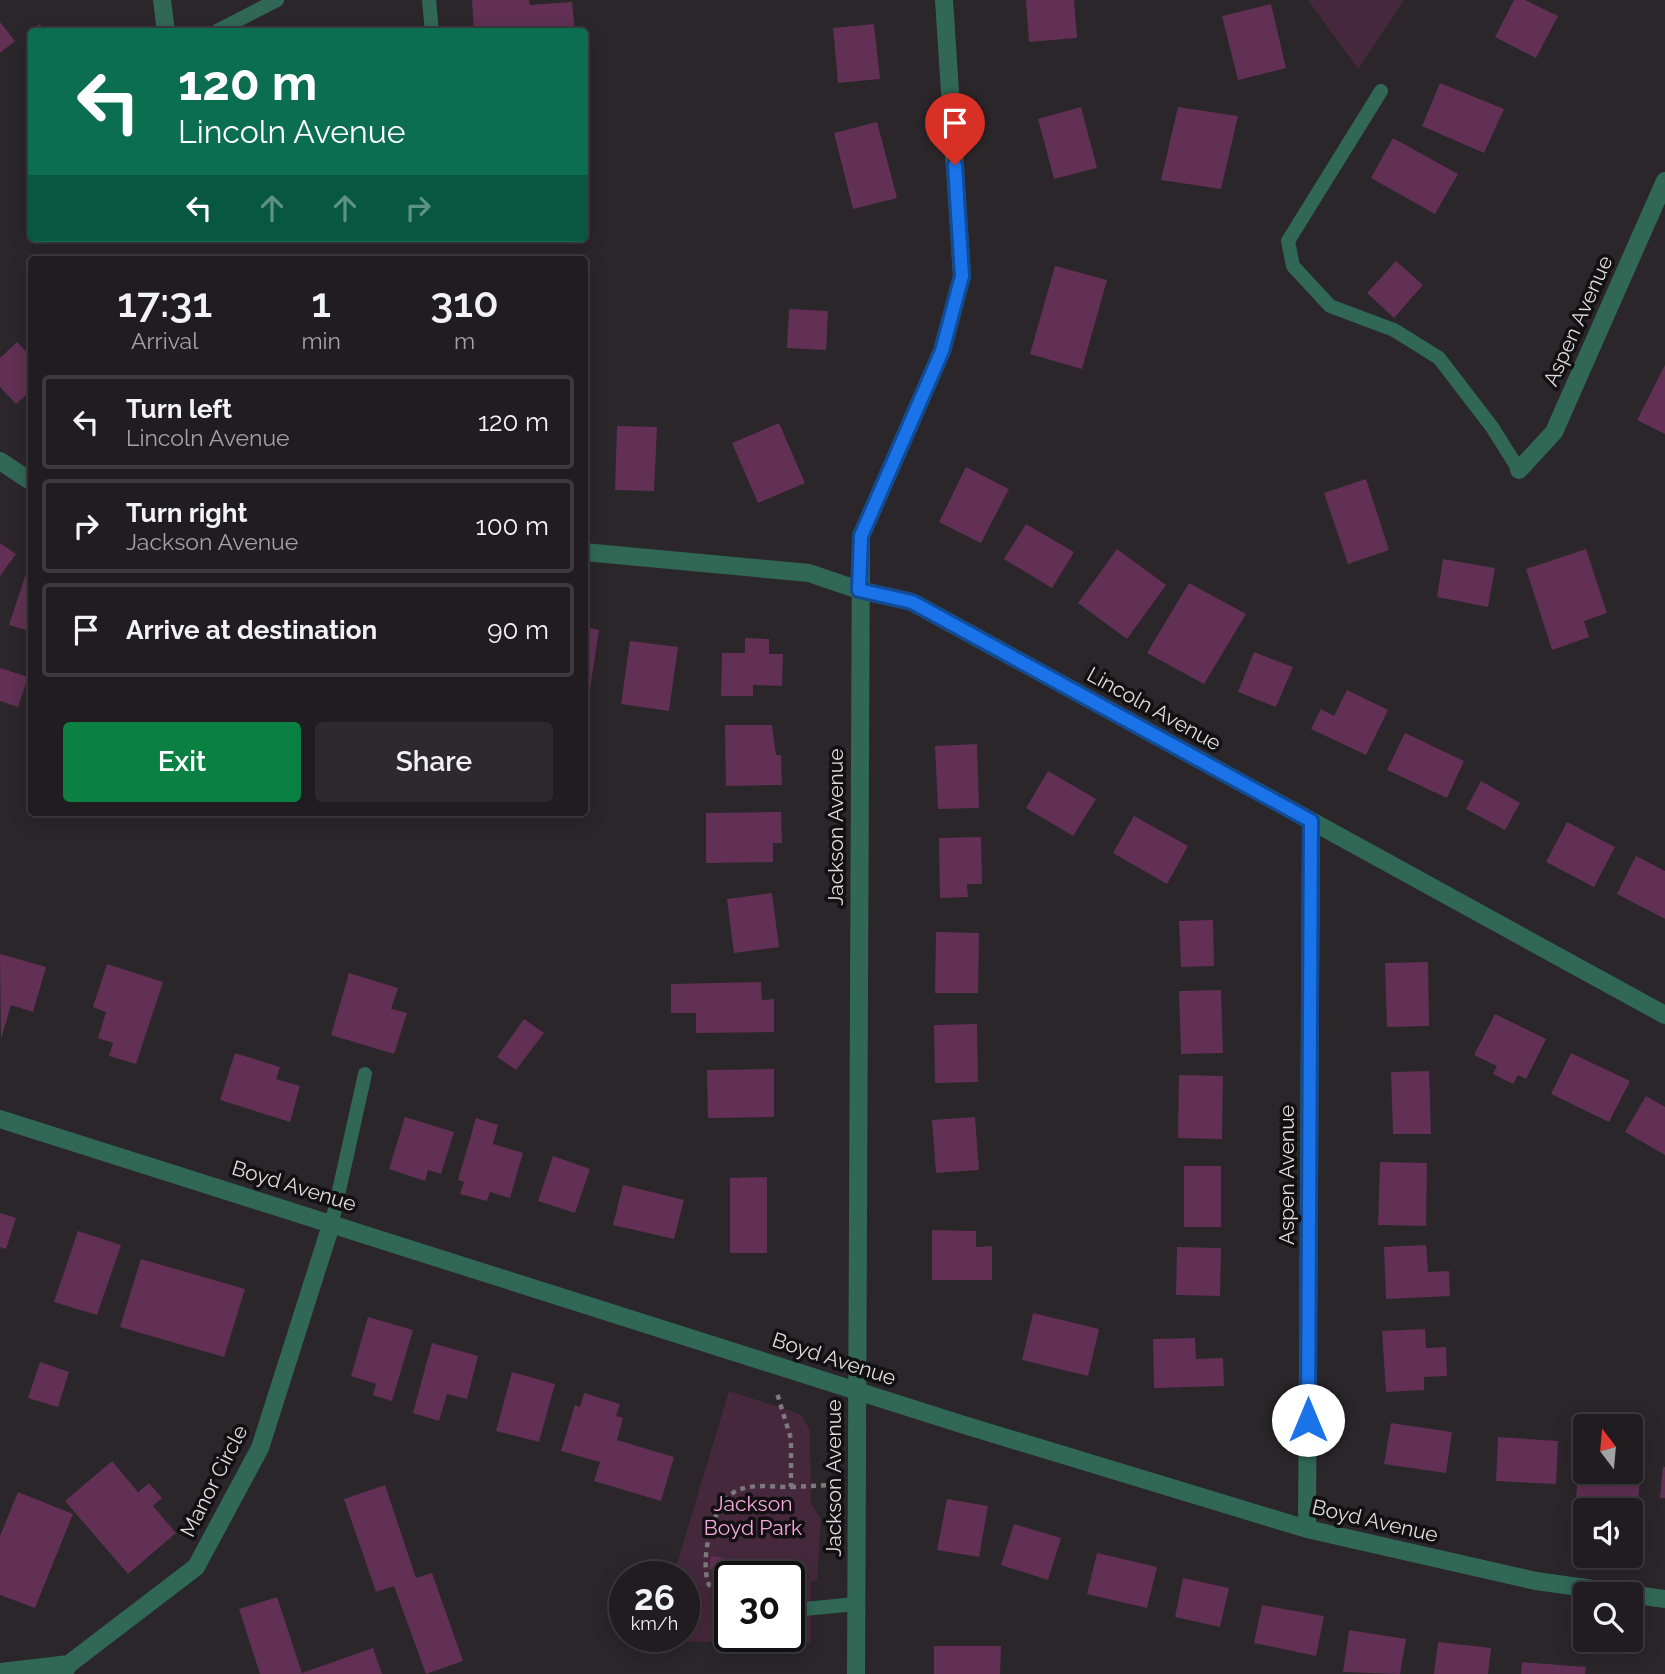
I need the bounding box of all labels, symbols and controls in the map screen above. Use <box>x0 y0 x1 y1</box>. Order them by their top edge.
text: 120 m <box>178 54 317 111</box>
icon: left <box>63 56 154 147</box>
pin <box>925 93 985 165</box>
icon: arrive <box>936 104 974 142</box>
text: Lincoln Avenue <box>178 113 406 150</box>
icon: left <box>180 189 218 227</box>
icon: ahead <box>253 189 291 227</box>
icon: ahead <box>326 189 364 227</box>
icon: right <box>399 189 437 227</box>
street label: Aspen Avenue <box>1538 252 1617 390</box>
text: 17:31 <box>117 278 212 327</box>
text: 1 <box>311 278 331 327</box>
text: 310 <box>430 278 499 327</box>
text: Arrival <box>131 327 198 354</box>
text: min <box>301 327 341 354</box>
text: m <box>454 327 475 354</box>
text: Turn left <box>126 394 232 424</box>
icon: left <box>67 403 105 441</box>
text: 120 m <box>478 407 549 437</box>
text: Lincoln Avenue <box>126 424 290 451</box>
text: Turn right <box>126 498 247 528</box>
icon: right <box>67 507 105 545</box>
text: 100 m <box>476 511 549 541</box>
text: Jackson Avenue <box>126 528 298 555</box>
icon: arrive <box>67 611 105 649</box>
text: Arrive at destination <box>126 615 377 645</box>
text: 90 m <box>487 615 549 645</box>
street label: Lincoln Avenue <box>1083 661 1226 756</box>
button: Exit <box>63 722 301 802</box>
button: Share <box>315 722 553 802</box>
street label: Jackson Avenue <box>823 748 848 906</box>
street label: Aspen Avenue <box>1274 1105 1299 1245</box>
street label: Boyd Avenue <box>229 1155 359 1216</box>
street label: Boyd Avenue <box>769 1327 899 1390</box>
position arrow <box>1271 1383 1345 1457</box>
street label: Jackson Avenue <box>821 1399 846 1557</box>
north arrow <box>1573 1414 1643 1484</box>
map controls <box>1573 1414 1643 1652</box>
street label: Manor Circle <box>175 1421 252 1541</box>
park label: Jackson Boyd Park <box>704 1491 802 1540</box>
street label: Boyd Avenue <box>1310 1494 1441 1547</box>
button: sound <box>1573 1498 1643 1568</box>
speed limit sign: 30 <box>714 1561 805 1652</box>
text: 26 <box>634 1577 675 1618</box>
button: search <box>1573 1582 1643 1652</box>
text: km/h <box>631 1613 678 1634</box>

